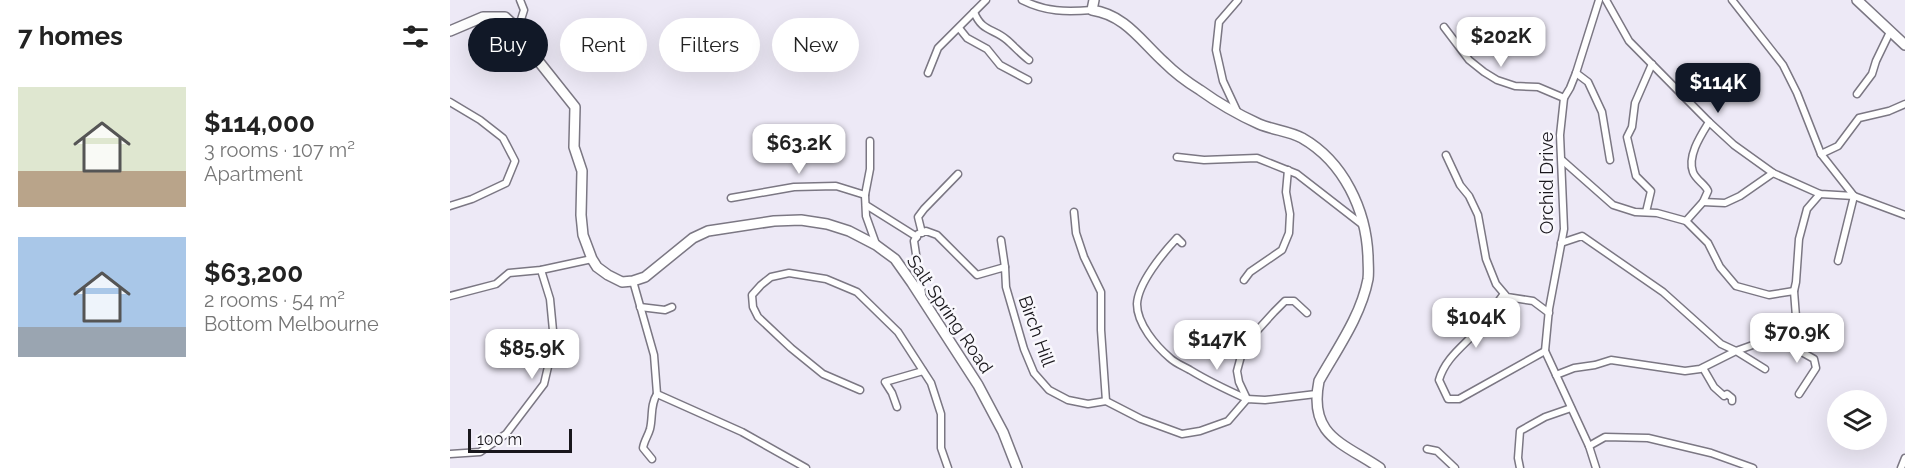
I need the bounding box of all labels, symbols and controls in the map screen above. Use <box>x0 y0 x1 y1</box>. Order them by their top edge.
pin: $202K <box>1459 17 1543 68</box>
chip: Buy <box>468 18 548 72</box>
chip: Rent <box>560 18 647 72</box>
chip: Filters <box>659 18 760 72</box>
chip: New <box>772 18 859 72</box>
icon: filters <box>399 20 432 53</box>
text: 7 homes <box>18 21 123 51</box>
text: $202K <box>1471 24 1531 48</box>
pin: $114K <box>1676 63 1760 114</box>
text: $114K <box>1689 70 1747 94</box>
text: $114,000 <box>204 108 315 138</box>
icon: home <box>66 111 138 183</box>
pin: $63.2K <box>750 124 848 175</box>
text: $63.2K <box>766 131 832 155</box>
street label: Orchid Drive <box>1536 131 1557 234</box>
text: 3 rooms · 107 m² <box>204 138 355 162</box>
text: Apartment <box>204 162 303 186</box>
street label: Salt Spring Road <box>903 251 997 377</box>
text: $63,200 <box>204 258 303 288</box>
icon: home <box>66 261 138 333</box>
text: 2 rooms · 54 m² <box>204 288 345 312</box>
street label: Birch Hill <box>1014 293 1060 369</box>
pin: $104K <box>1434 298 1518 349</box>
text: $104K <box>1446 305 1506 329</box>
text: Bottom Melbourne <box>204 312 379 336</box>
pin: $70.9K <box>1748 313 1846 364</box>
pin: $147K <box>1175 320 1259 371</box>
text: $70.9K <box>1764 320 1830 344</box>
text: $147K <box>1188 327 1246 351</box>
pin: $85.9K <box>483 329 581 380</box>
text: $85.9K <box>499 336 565 360</box>
map controls <box>1827 390 1887 450</box>
button: layers <box>1827 390 1887 450</box>
scale bar <box>468 426 572 454</box>
text: 100 m <box>477 430 522 449</box>

